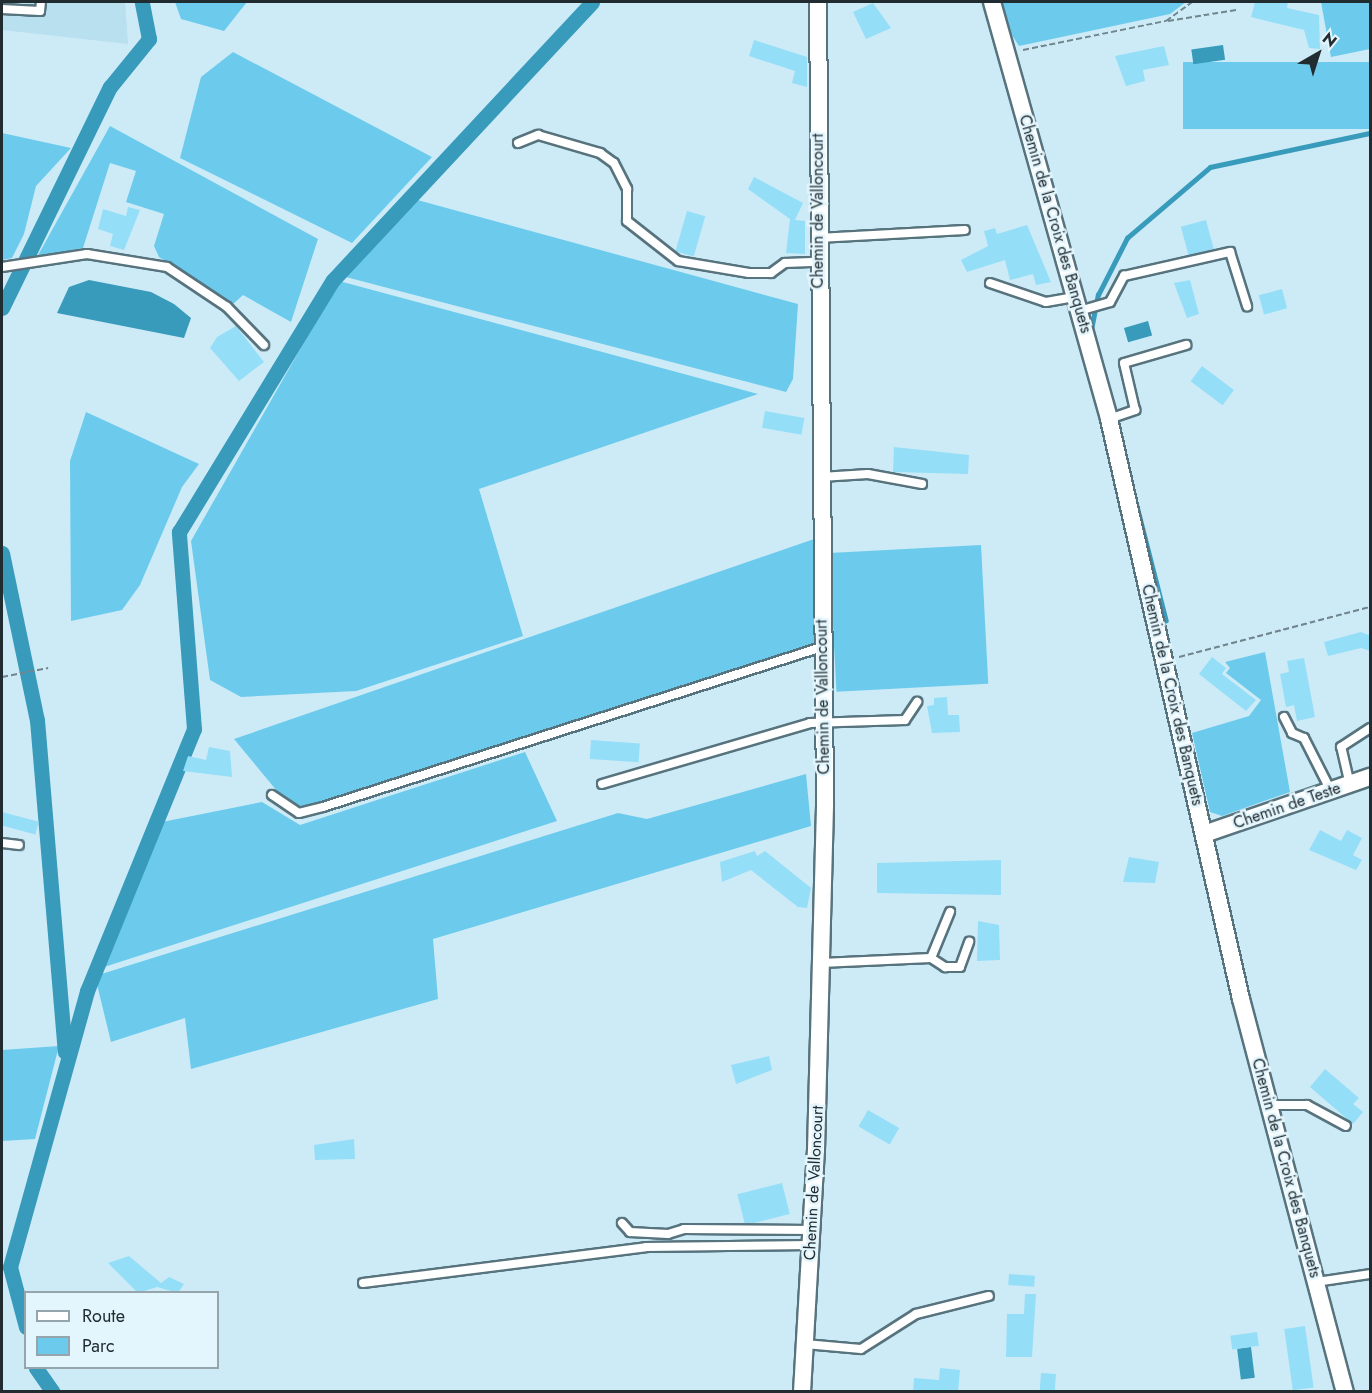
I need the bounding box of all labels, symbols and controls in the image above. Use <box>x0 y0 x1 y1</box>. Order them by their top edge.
north arrow <box>1288 24 1348 84</box>
text: N <box>1317 27 1342 53</box>
street label: Chemin de la Croix des Banquets <box>1015 113 1095 335</box>
street label: Chemin de Valloncourt <box>808 134 828 288</box>
street label: Chemin de la Croix des Banquets <box>1137 583 1207 807</box>
street label: Chemin de Valloncourt <box>812 619 834 775</box>
street label: Chemin de Teste <box>1231 779 1343 833</box>
street label: Chemin de la Croix des Banquets <box>1247 1056 1325 1280</box>
street label: Chemin de Valloncourt <box>800 1105 828 1261</box>
legend <box>24 1291 219 1369</box>
text: Route <box>82 1303 125 1329</box>
text: Parc <box>82 1333 115 1359</box>

